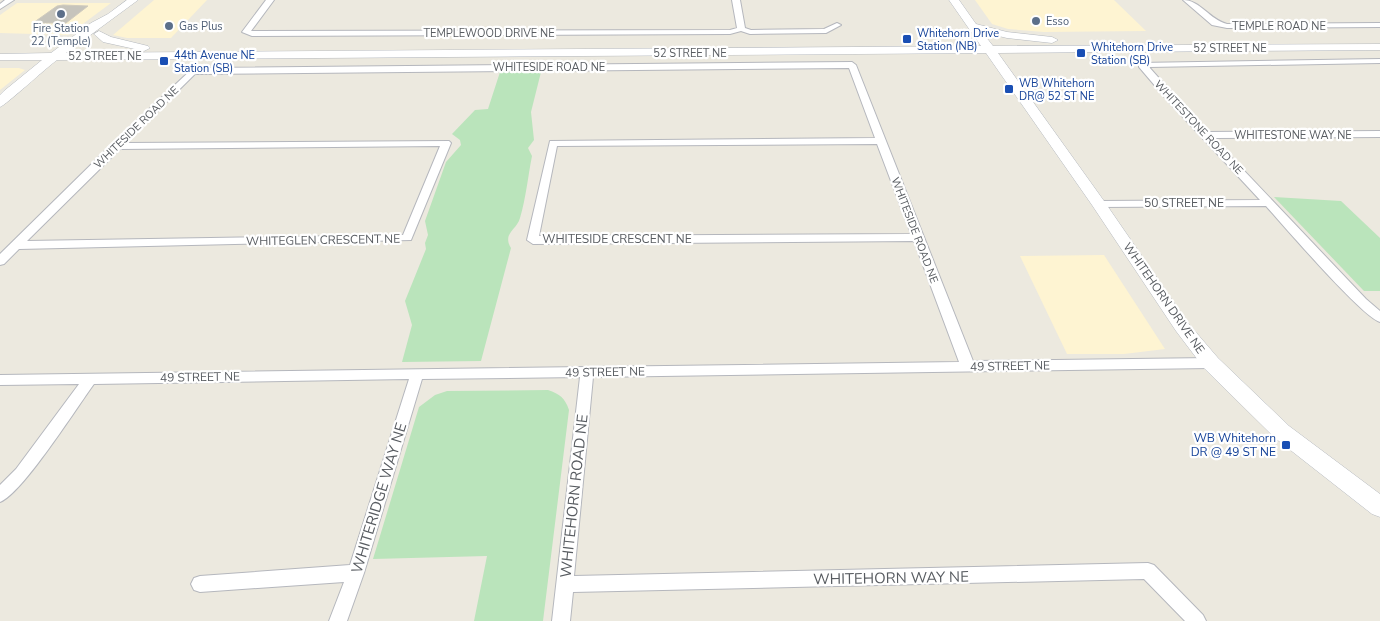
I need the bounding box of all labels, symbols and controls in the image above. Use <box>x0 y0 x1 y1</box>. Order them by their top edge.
marker: Fire Station 22 (Temple) <box>55 8 67 20</box>
place label: Esso <box>1046 14 1069 29</box>
marker: Esso <box>1030 15 1042 27</box>
place label: Gas Plus <box>179 19 223 34</box>
street label: TEMPLE ROAD NE <box>1232 19 1326 34</box>
marker: Gas Plus <box>163 20 175 32</box>
place label: Fire Station 22 (Temple) <box>31 21 91 49</box>
street label: TEMPLEWOOD DRIVE NE <box>423 26 555 41</box>
place label: Whitehorn Drive Station (NB) <box>917 26 999 54</box>
marker: Whitehorn Drive Station (NB) <box>901 33 913 45</box>
place label: Whitehorn Drive Station (SB) <box>1091 40 1173 68</box>
street label: 52 STREET NE <box>1193 41 1267 56</box>
street label: 52 STREET NE <box>653 46 727 61</box>
marker: Whitehorn Drive Station (SB) <box>1075 47 1087 59</box>
place label: 44th Avenue NE Station (SB) <box>174 48 255 76</box>
street label: 52 STREET NE <box>68 49 142 64</box>
marker: 44th Avenue NE Station (SB) <box>158 55 170 67</box>
street label: WHITESIDE ROAD NE <box>493 60 605 75</box>
place label: WB Whitehorn DR@ 52 ST NE <box>1019 76 1094 104</box>
street label: WHITESTONE ROAD NE <box>1151 77 1246 178</box>
street label: WHITESIDE ROAD NE <box>91 83 182 172</box>
marker: WB Whitehorn DR@ 52 ST NE <box>1003 83 1015 95</box>
street label: WHITESTONE WAY NE <box>1234 128 1352 143</box>
street label: WHITESIDE ROAD NE <box>887 175 942 285</box>
street label: 50 STREET NE <box>1144 195 1224 211</box>
street label: WHITEGLEN CRESCENT NE <box>246 231 400 249</box>
street label: WHITESIDE CRESCENT NE <box>542 231 692 247</box>
street label: WHITEHORN DRIVE NE <box>1120 239 1208 357</box>
street label: 49 STREET NE <box>970 357 1050 375</box>
street label: 49 STREET NE <box>565 363 645 381</box>
street label: 49 STREET NE <box>160 368 240 386</box>
street label: WHITEHORN ROAD NE <box>555 413 593 579</box>
street label: WHITERIDGE WAY NE <box>347 420 411 576</box>
place label: WB Whitehorn DR @ 49 ST NE <box>1191 430 1276 460</box>
marker: WB Whitehorn DR @ 49 ST NE <box>1280 439 1292 451</box>
street label: WHITEHORN WAY NE <box>813 567 969 589</box>

